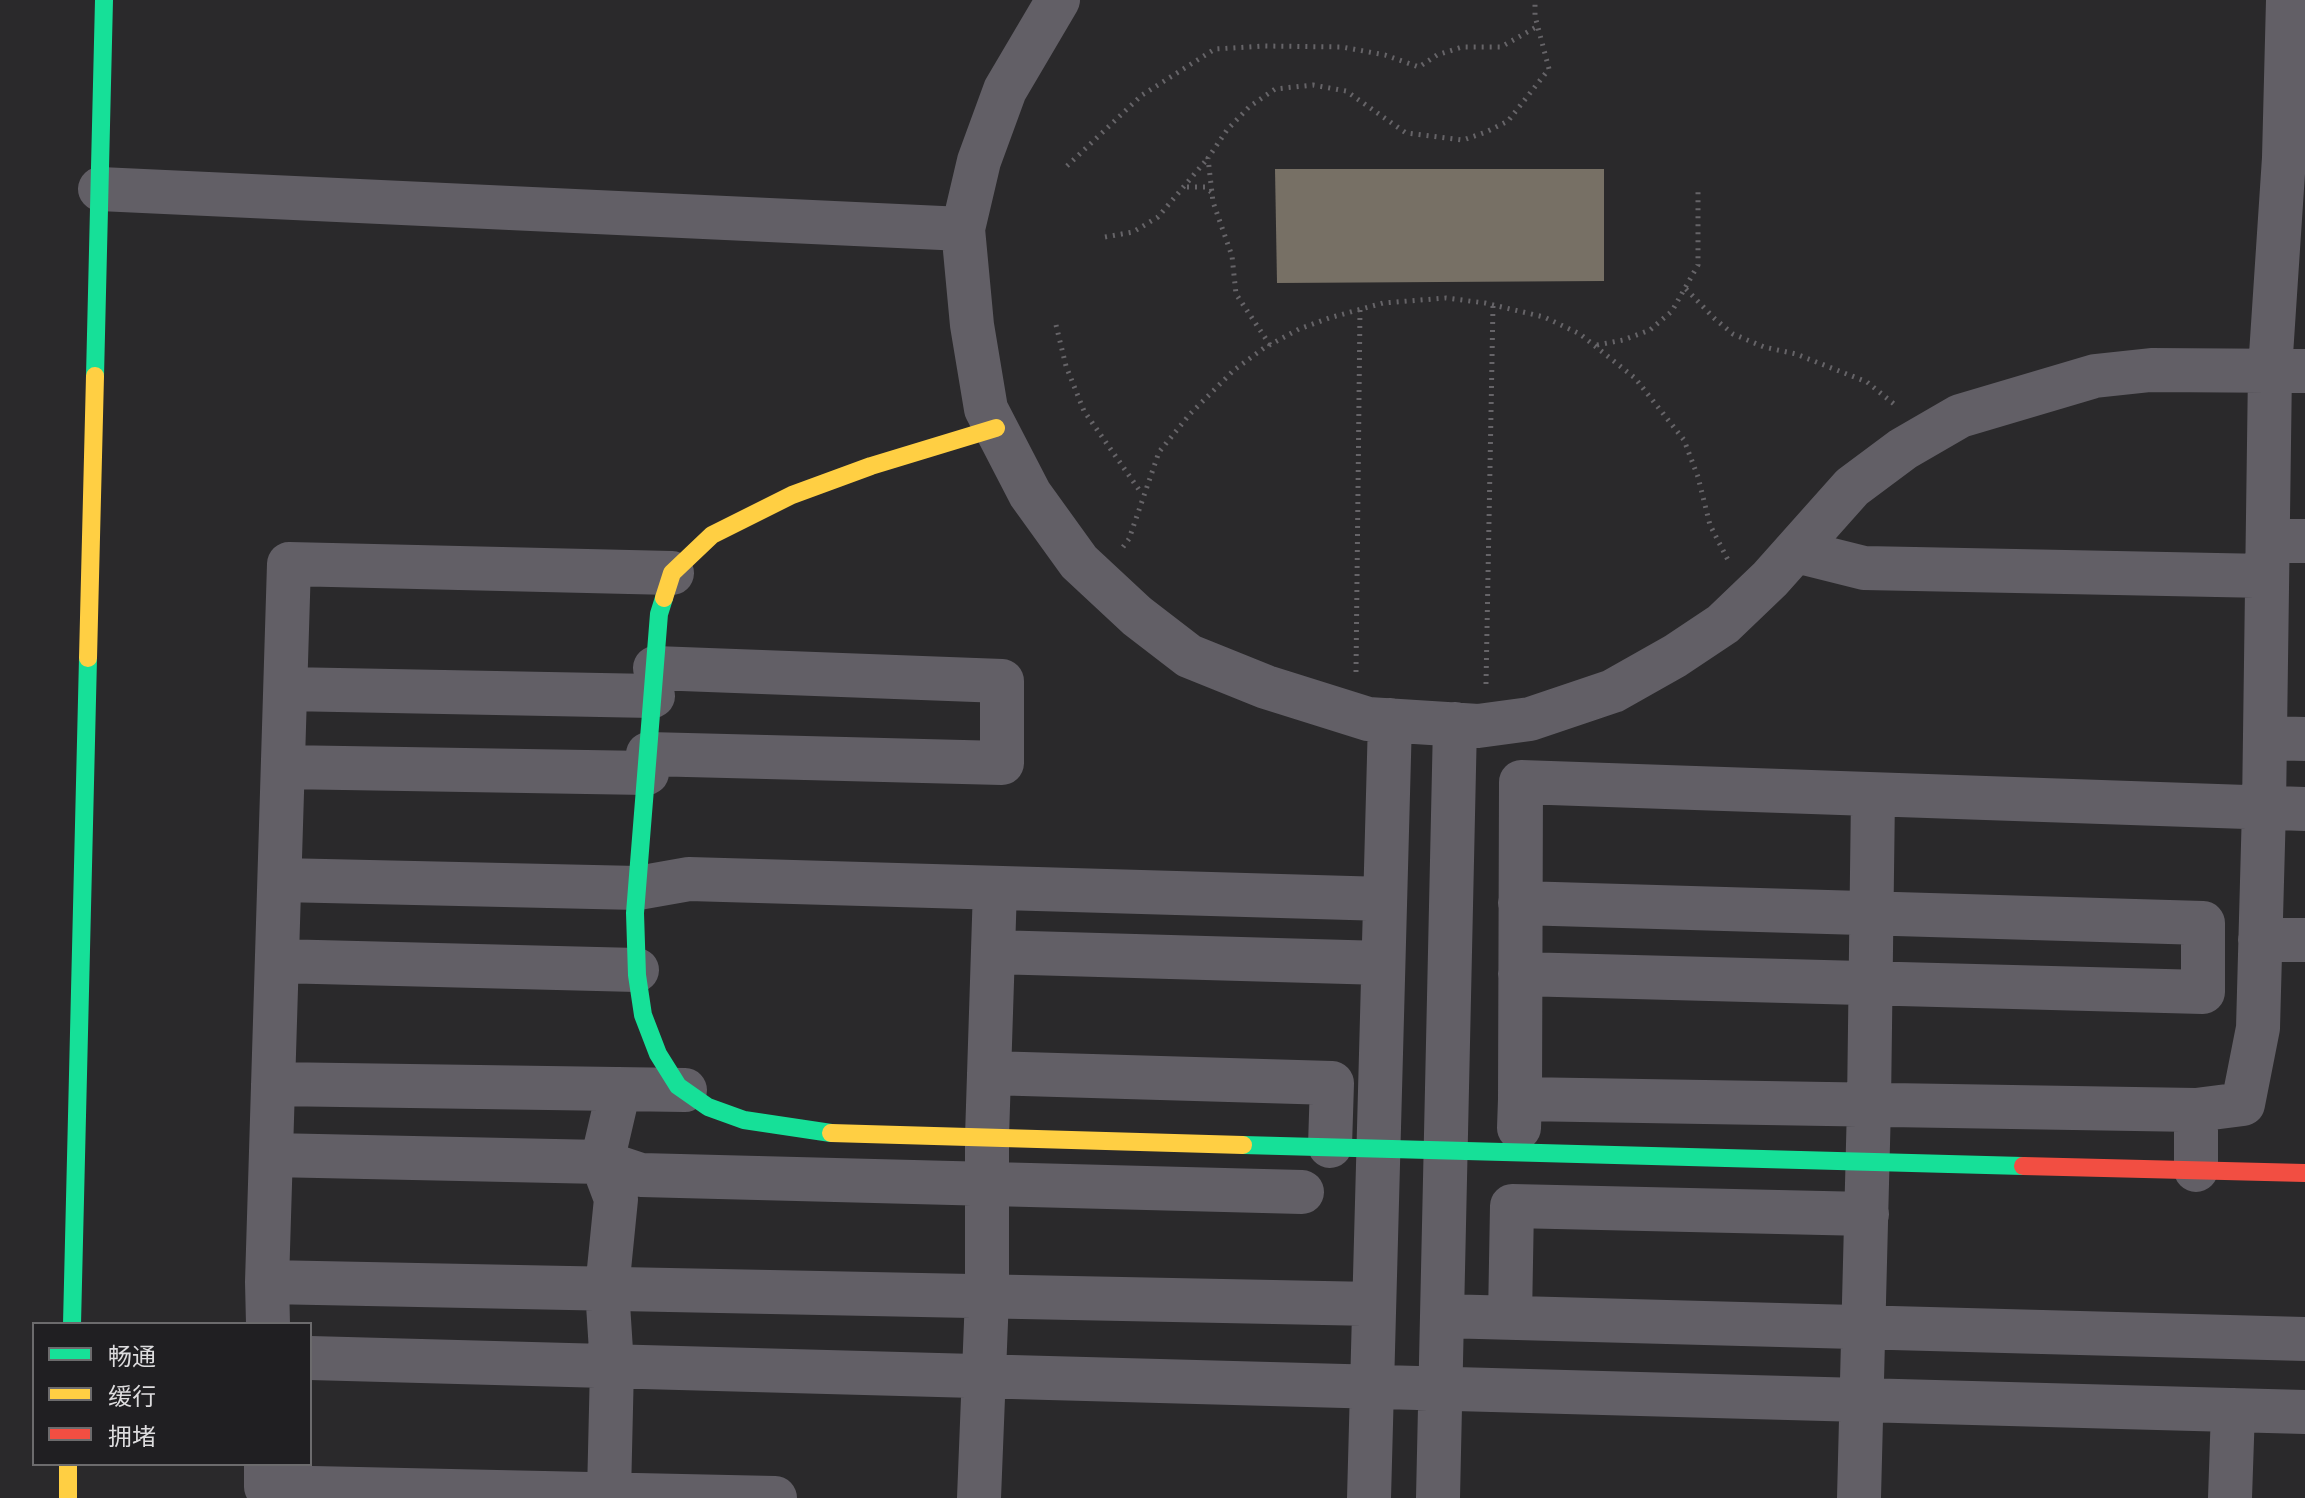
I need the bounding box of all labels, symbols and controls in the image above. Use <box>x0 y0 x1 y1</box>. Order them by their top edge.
legend <box>32 1322 312 1466</box>
text: 畅通 <box>108 1341 156 1370</box>
text: 缓行 <box>108 1381 156 1410</box>
text: 拥堵 <box>108 1421 156 1450</box>

